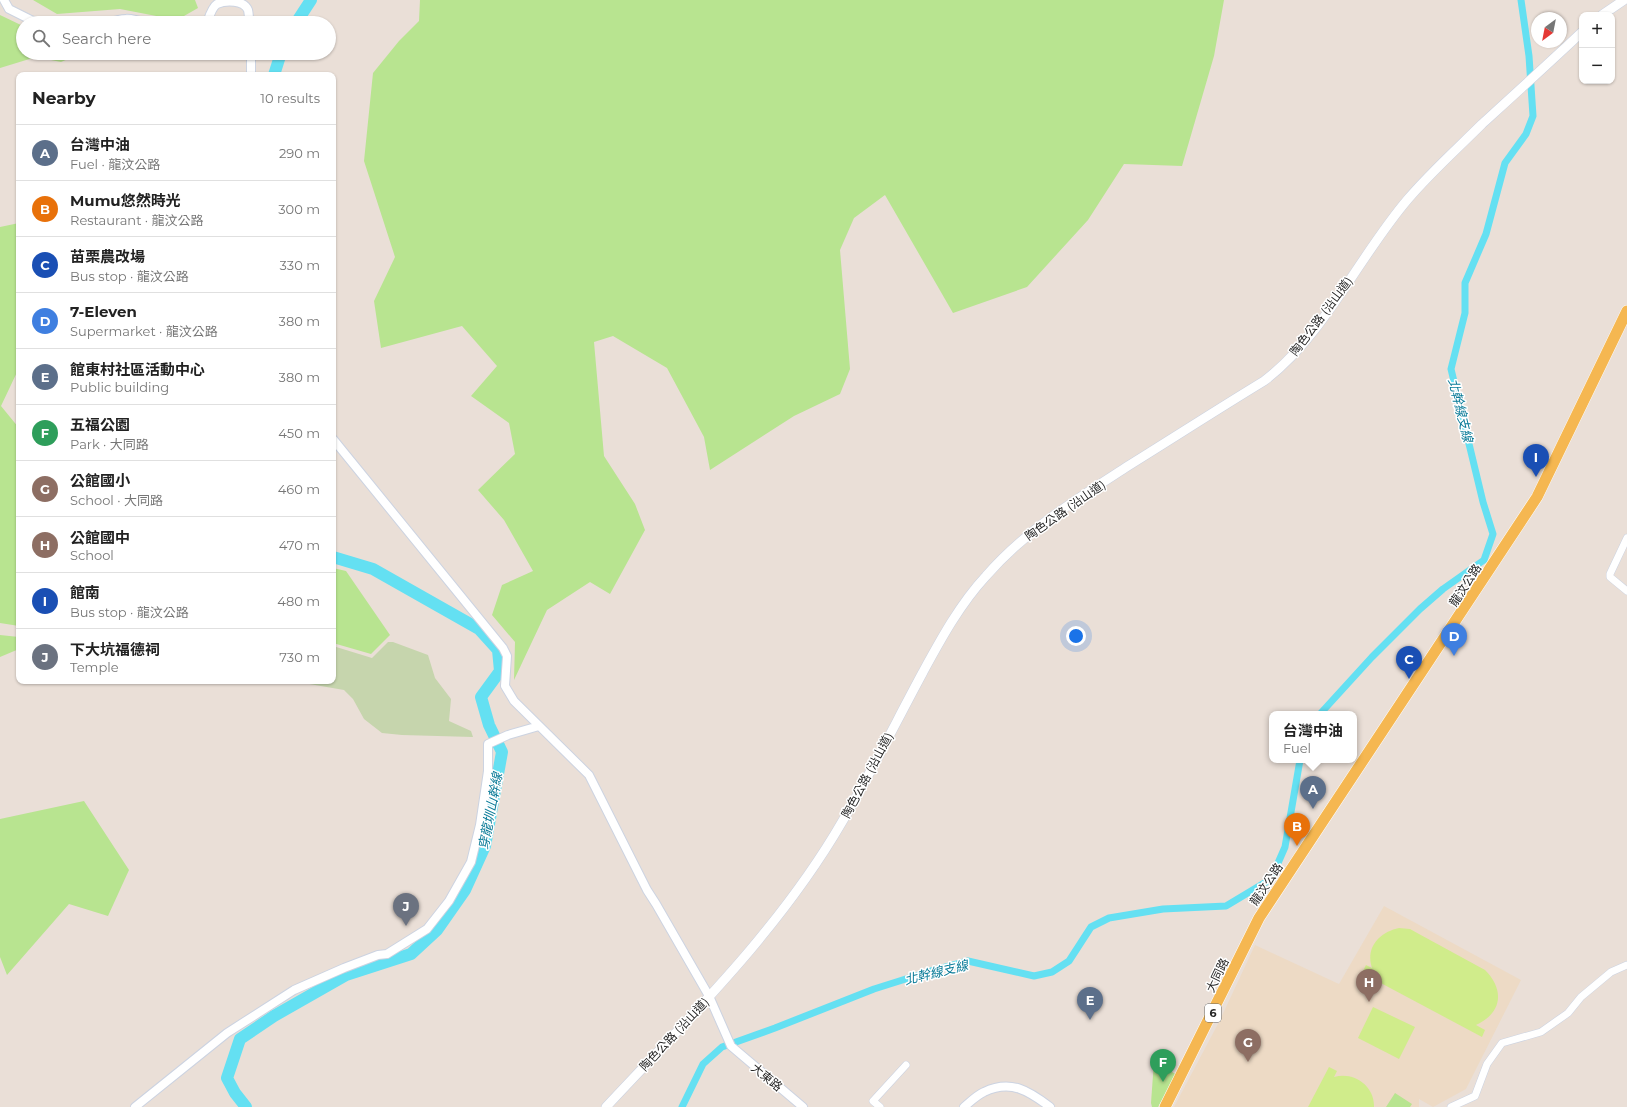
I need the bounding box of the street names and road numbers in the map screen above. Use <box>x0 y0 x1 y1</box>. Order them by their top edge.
street label: 陶色公路 (沿山道) <box>1286 274 1356 358</box>
street label: 陶色公路 (沿山道) <box>1022 477 1108 543</box>
street label: 龍汶公路 <box>1446 561 1484 609</box>
street label: 陶色公路 (沿山道) <box>838 730 896 820</box>
street label: 龍汶公路 <box>1246 860 1286 908</box>
street label: 大同路 <box>1202 956 1232 994</box>
street label: 陶色公路 (沿山道) <box>636 994 712 1074</box>
road number: 6 <box>1205 1004 1221 1022</box>
street label: 大東路 <box>748 1060 786 1094</box>

